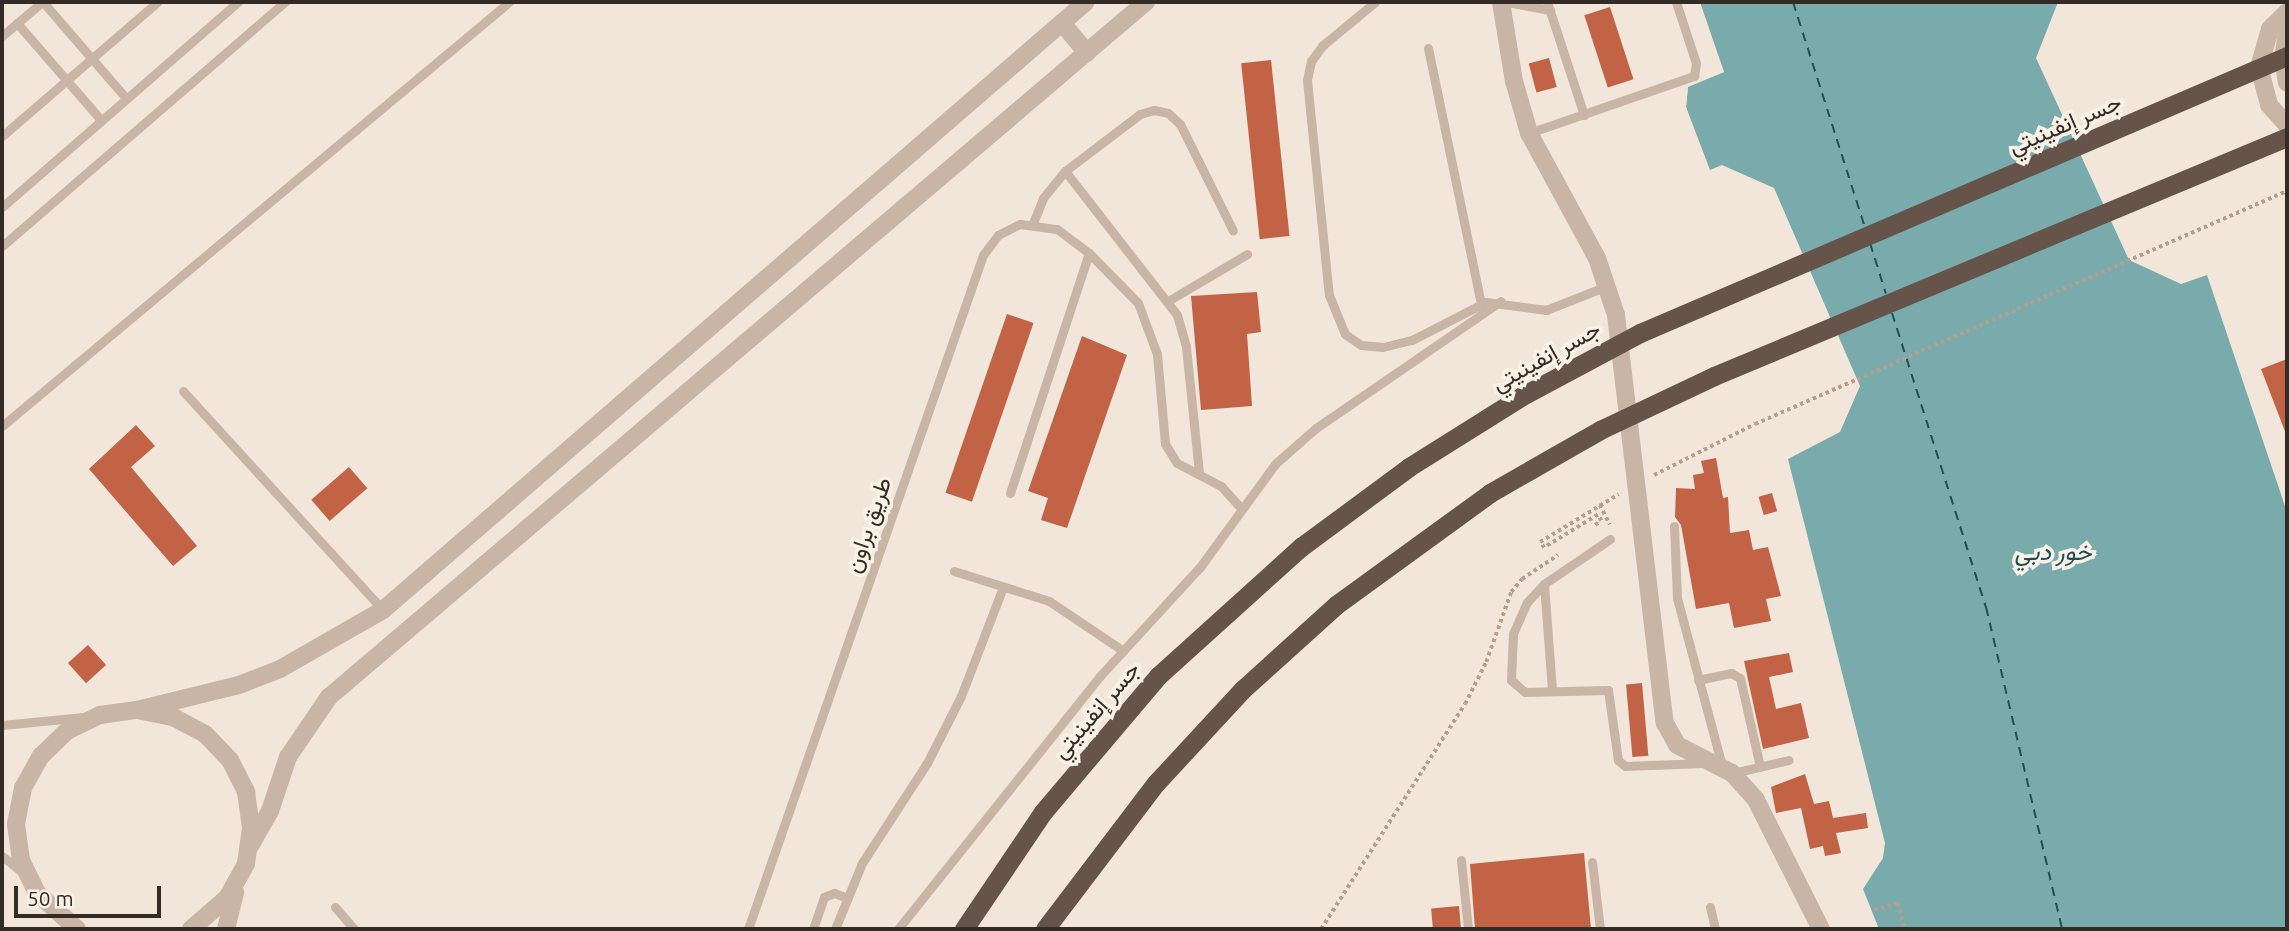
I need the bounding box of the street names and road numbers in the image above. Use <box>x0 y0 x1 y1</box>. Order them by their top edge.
street label: جسر إنفينيتي <box>2004 88 2126 160</box>
street label: جسر إنفينيتي <box>1487 315 1605 397</box>
street label: طريق براون <box>839 474 897 576</box>
street label: جسر إنفينيتي <box>1046 656 1146 764</box>

